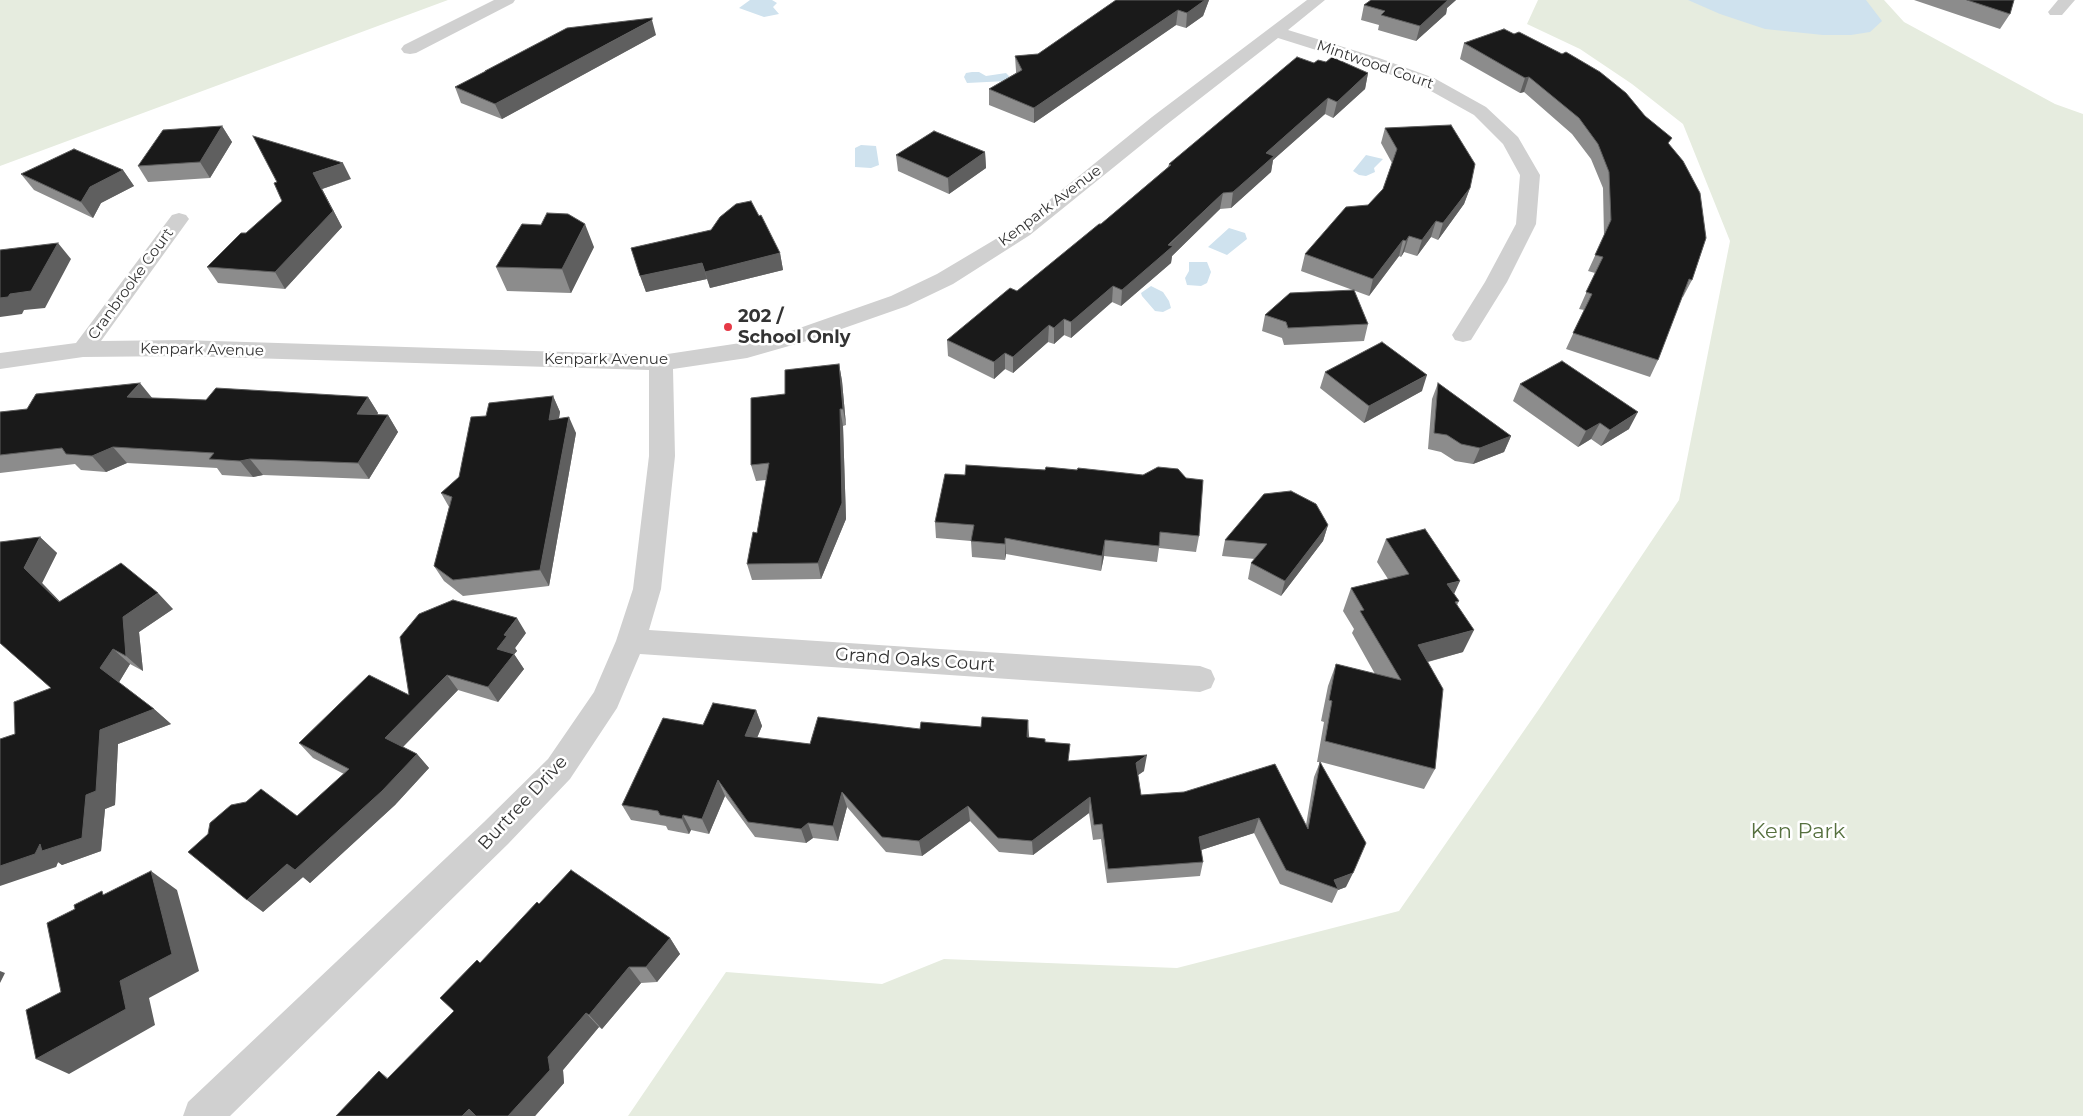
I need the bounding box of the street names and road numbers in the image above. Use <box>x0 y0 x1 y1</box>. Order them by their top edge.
street label: Mintwood Court <box>1314 37 1436 93</box>
street label: Kenpark Avenue <box>995 162 1105 250</box>
street label: Cranbrooke Court <box>84 225 178 343</box>
street label: Kenpark Avenue <box>140 340 264 360</box>
street label: Kenpark Avenue <box>544 351 668 369</box>
street label: Grand Oaks Court <box>834 644 996 676</box>
street label: Burtree Drive <box>474 751 572 855</box>

